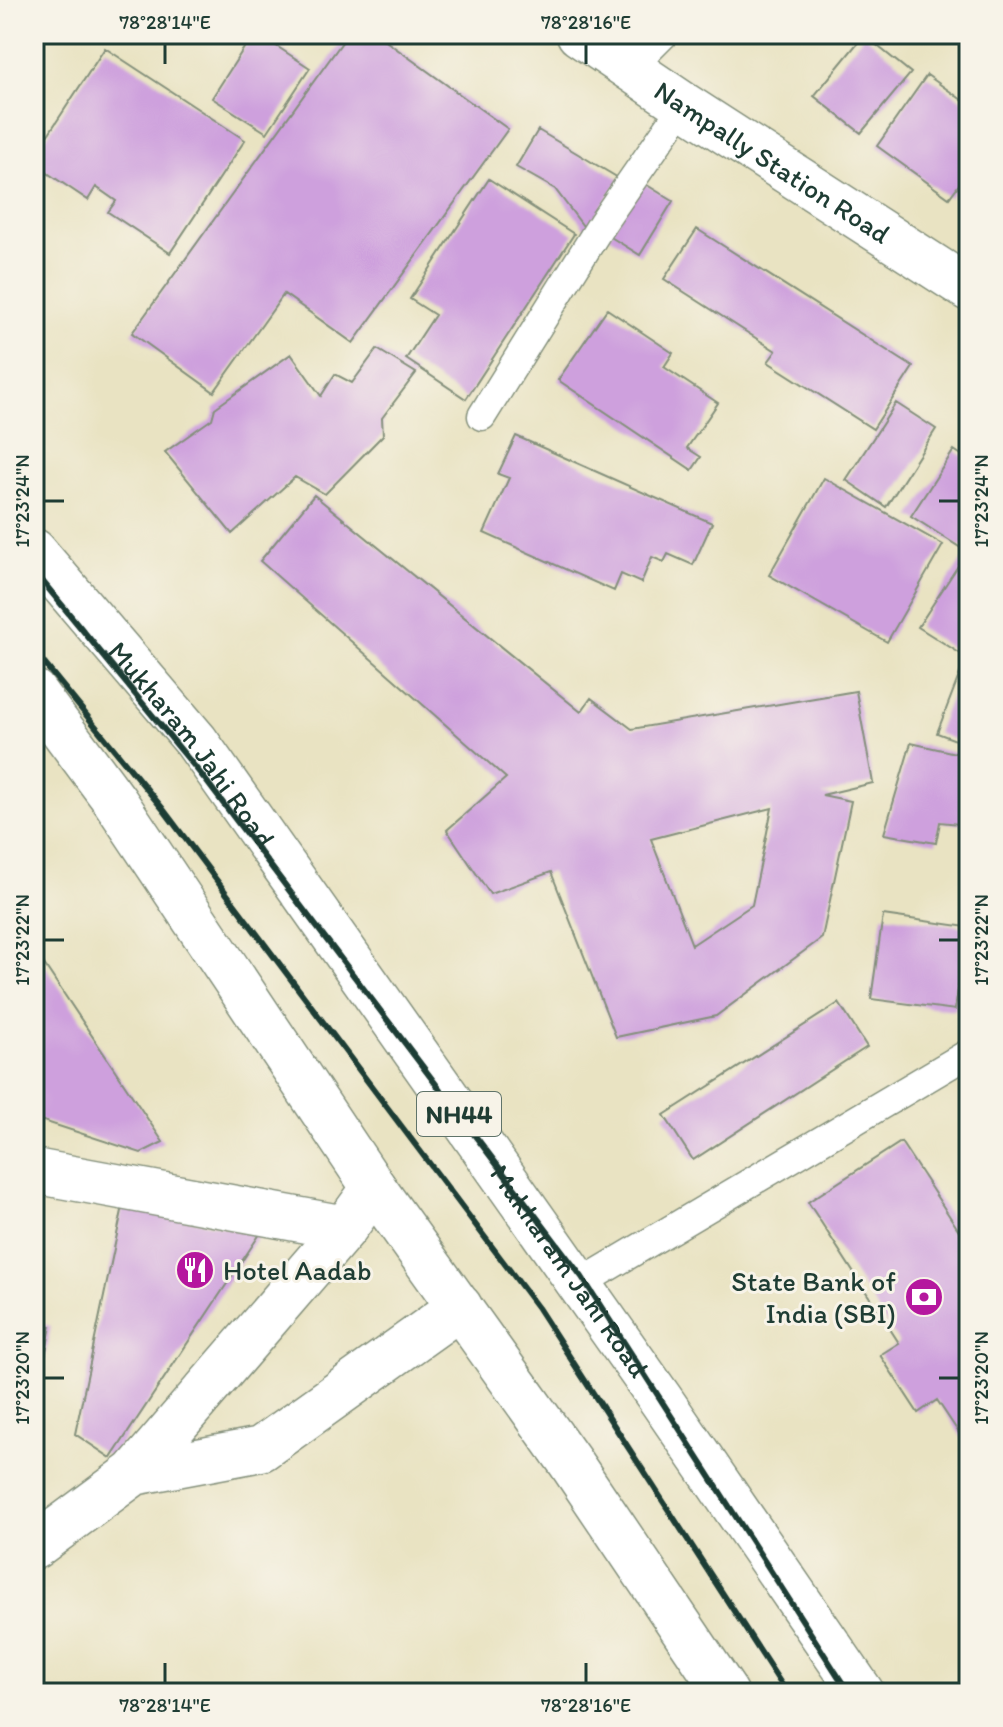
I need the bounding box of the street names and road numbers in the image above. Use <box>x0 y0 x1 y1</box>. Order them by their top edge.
street label: Nampally Station Road <box>648 73 897 251</box>
street label: Mukharam Jahi Road <box>101 634 283 854</box>
road number: NH44 <box>417 1092 501 1136</box>
street label: Mukharam Jahi Road <box>483 1158 656 1384</box>

